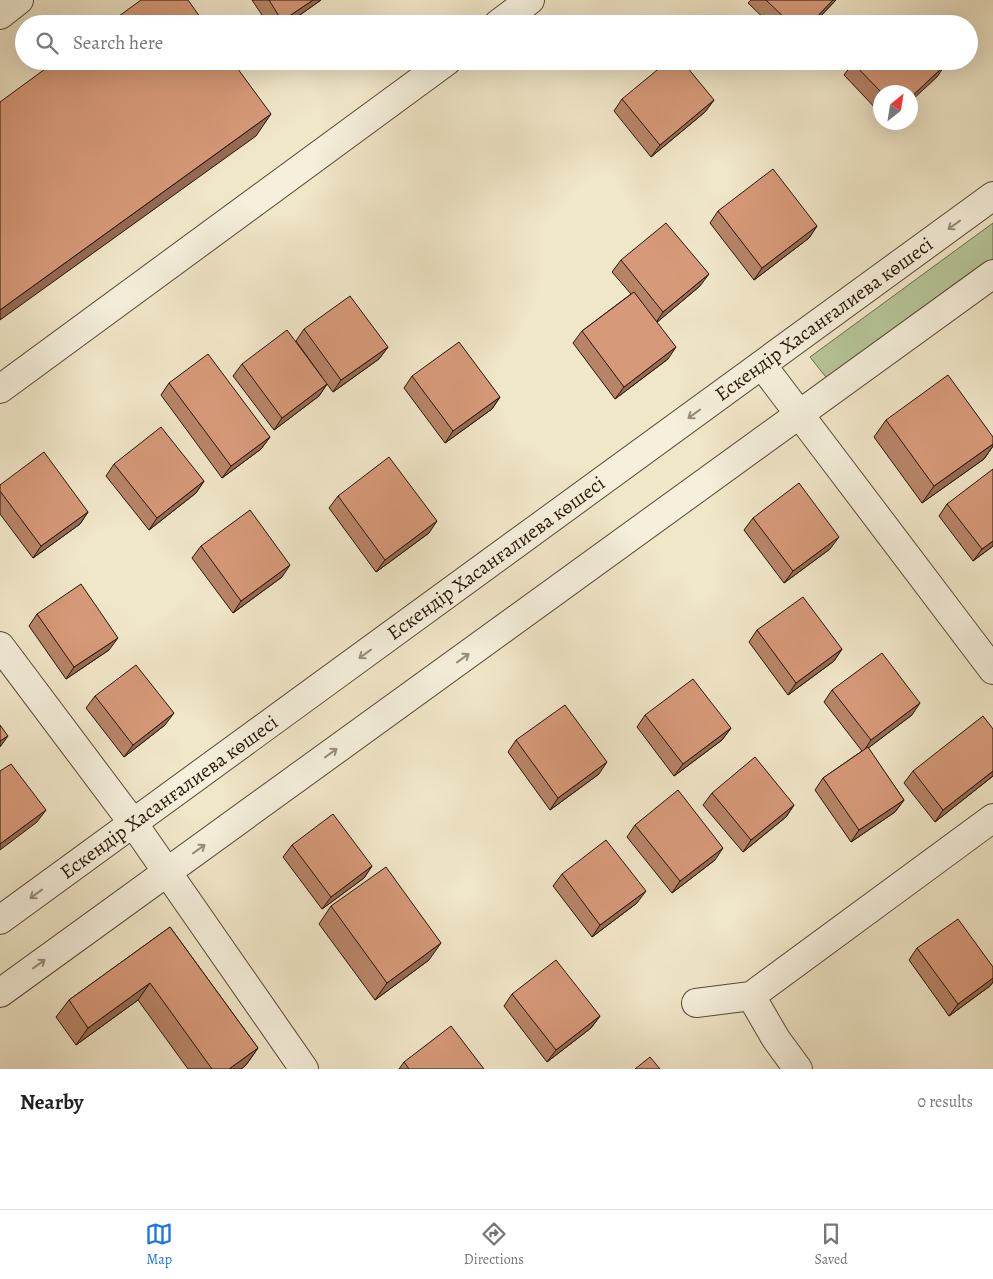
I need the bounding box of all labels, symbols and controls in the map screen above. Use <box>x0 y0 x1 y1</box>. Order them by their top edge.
search box <box>15 15 978 70</box>
icon: search <box>33 29 61 57</box>
text: Search here <box>73 30 163 56</box>
north arrow <box>873 85 918 130</box>
one-way arrow <box>947 220 961 230</box>
street label: Ескендір Хасанғалиева көшесі <box>710 231 938 407</box>
one-way arrow <box>687 409 701 419</box>
street label: Ескендір Хасанғалиева көшесі <box>382 470 610 646</box>
one-way arrow <box>358 649 372 659</box>
one-way arrow <box>455 653 469 663</box>
street label: Ескендір Хасанғалиева көшесі <box>55 709 283 885</box>
one-way arrow <box>324 748 338 758</box>
one-way arrow <box>192 844 206 854</box>
one-way arrow <box>29 889 43 899</box>
one-way arrow <box>32 959 46 970</box>
text: Nearby <box>20 1088 83 1116</box>
text: 0 results <box>917 1091 973 1113</box>
tab: Map <box>145 1220 173 1269</box>
tab: Directions <box>464 1220 524 1269</box>
tab: Saved <box>815 1220 848 1269</box>

